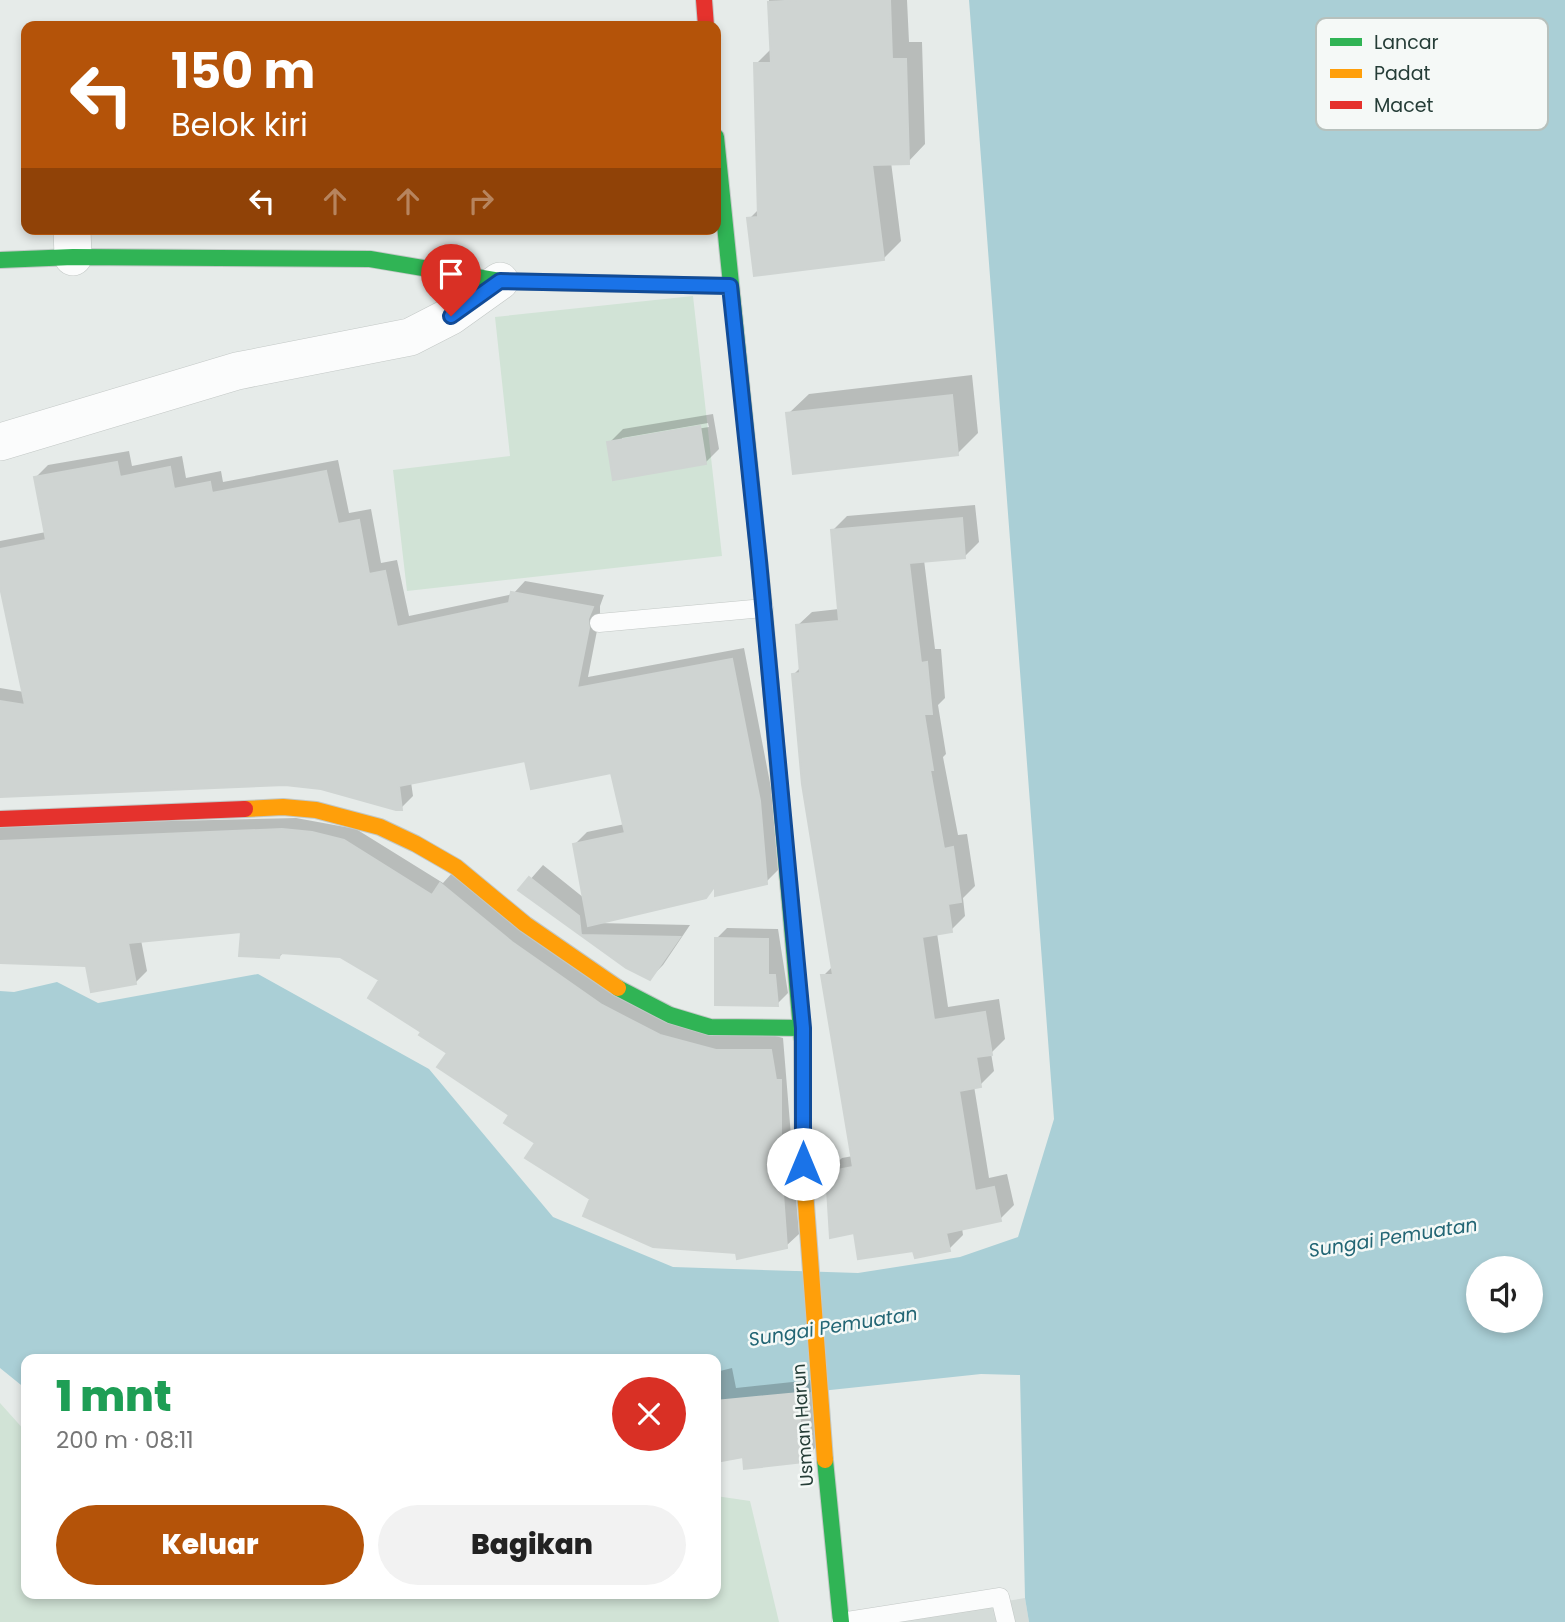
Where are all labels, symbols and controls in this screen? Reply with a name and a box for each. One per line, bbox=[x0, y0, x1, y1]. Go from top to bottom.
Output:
legend bbox=[1316, 18, 1548, 130]
text: Lancar bbox=[1374, 29, 1439, 56]
text: 150 m bbox=[171, 37, 316, 105]
icon: left bbox=[56, 49, 147, 140]
text: Padat bbox=[1374, 60, 1431, 87]
text: Macet bbox=[1374, 92, 1434, 119]
text: Belok kiri bbox=[171, 102, 308, 147]
icon: left bbox=[243, 182, 281, 220]
icon: ahead bbox=[316, 182, 354, 220]
icon: ahead bbox=[389, 182, 427, 220]
icon: right bbox=[462, 182, 500, 220]
pin bbox=[421, 244, 481, 316]
icon: arrive bbox=[432, 255, 470, 293]
position arrow bbox=[766, 1127, 840, 1201]
water label: Sungai Pemuatan bbox=[1307, 1211, 1479, 1264]
map controls bbox=[1466, 1256, 1543, 1333]
button: sound bbox=[1466, 1256, 1543, 1333]
water label: Sungai Pemuatan bbox=[747, 1300, 919, 1353]
street label: Usman Harun bbox=[786, 1363, 819, 1487]
text: 1 mnt bbox=[56, 1367, 172, 1426]
button: close bbox=[612, 1377, 686, 1451]
text: 200 m · 08:11 bbox=[56, 1424, 194, 1456]
button: Keluar bbox=[56, 1505, 364, 1585]
button: Bagikan bbox=[378, 1505, 686, 1585]

